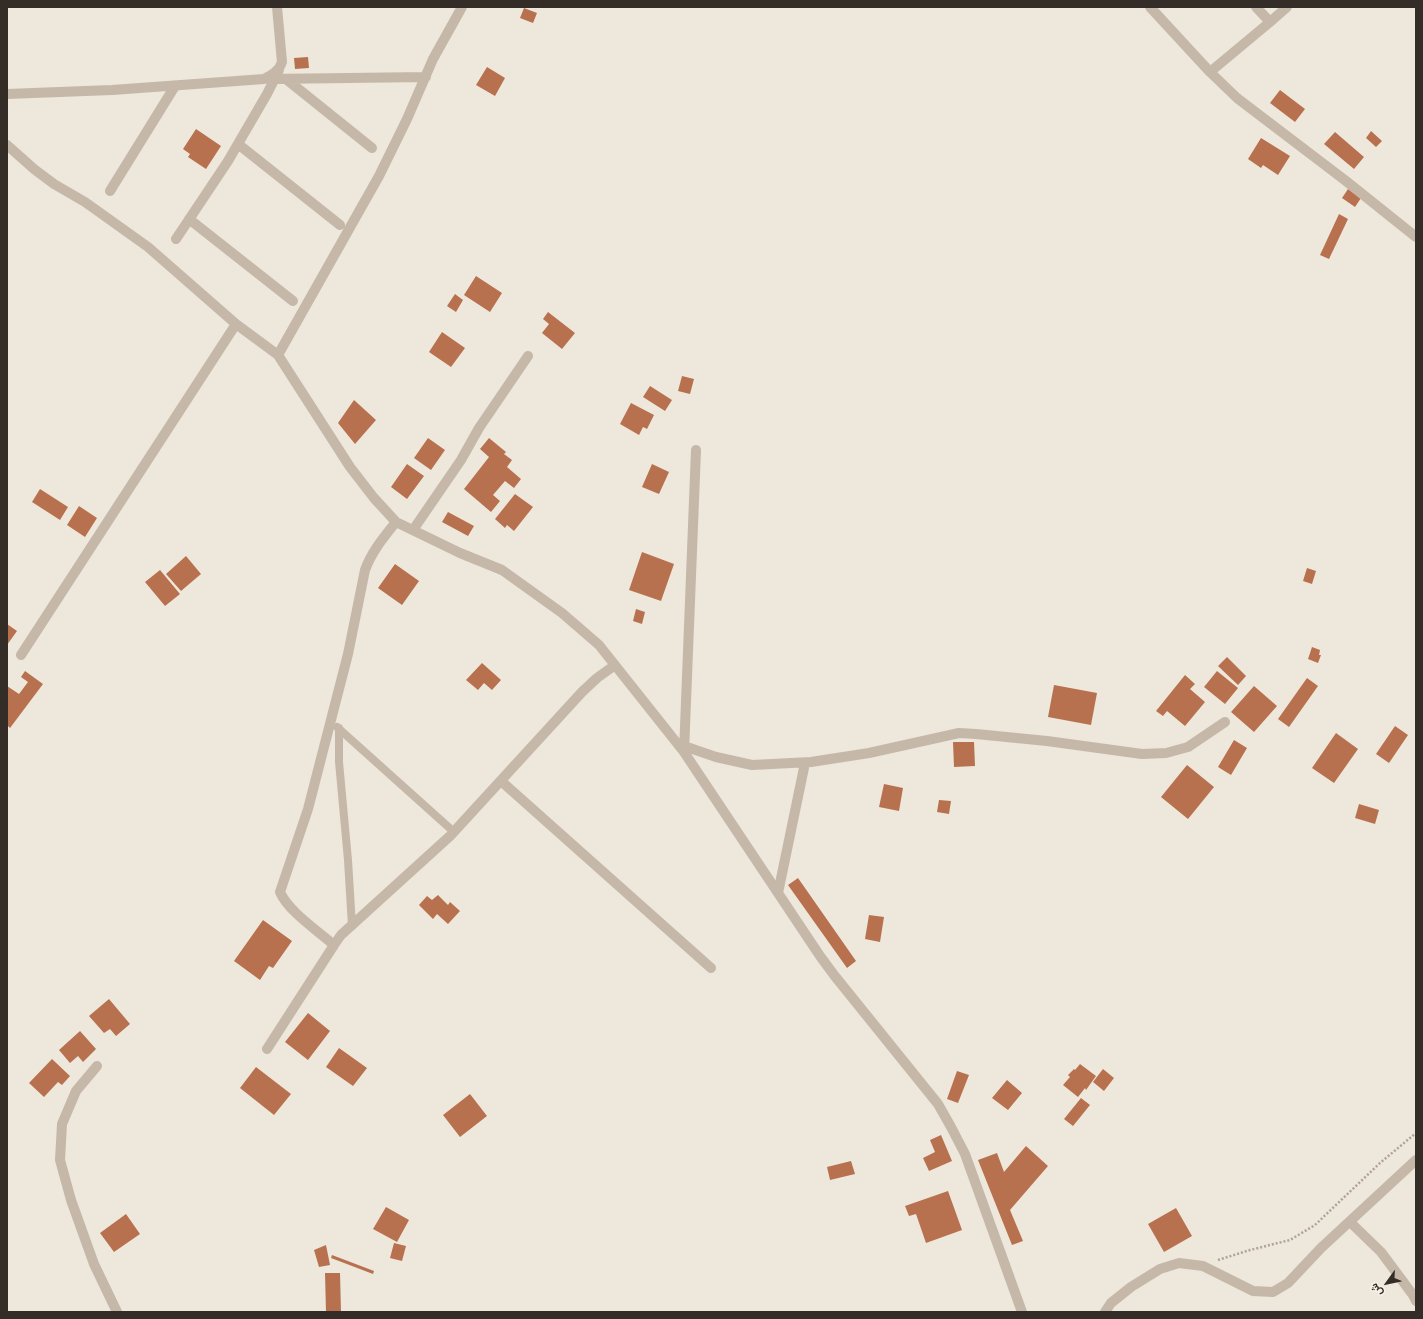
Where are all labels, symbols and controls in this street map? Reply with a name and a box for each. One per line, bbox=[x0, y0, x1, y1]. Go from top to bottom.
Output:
north arrow bbox=[1367, 1263, 1407, 1303]
text: ش bbox=[1367, 1281, 1386, 1299]

